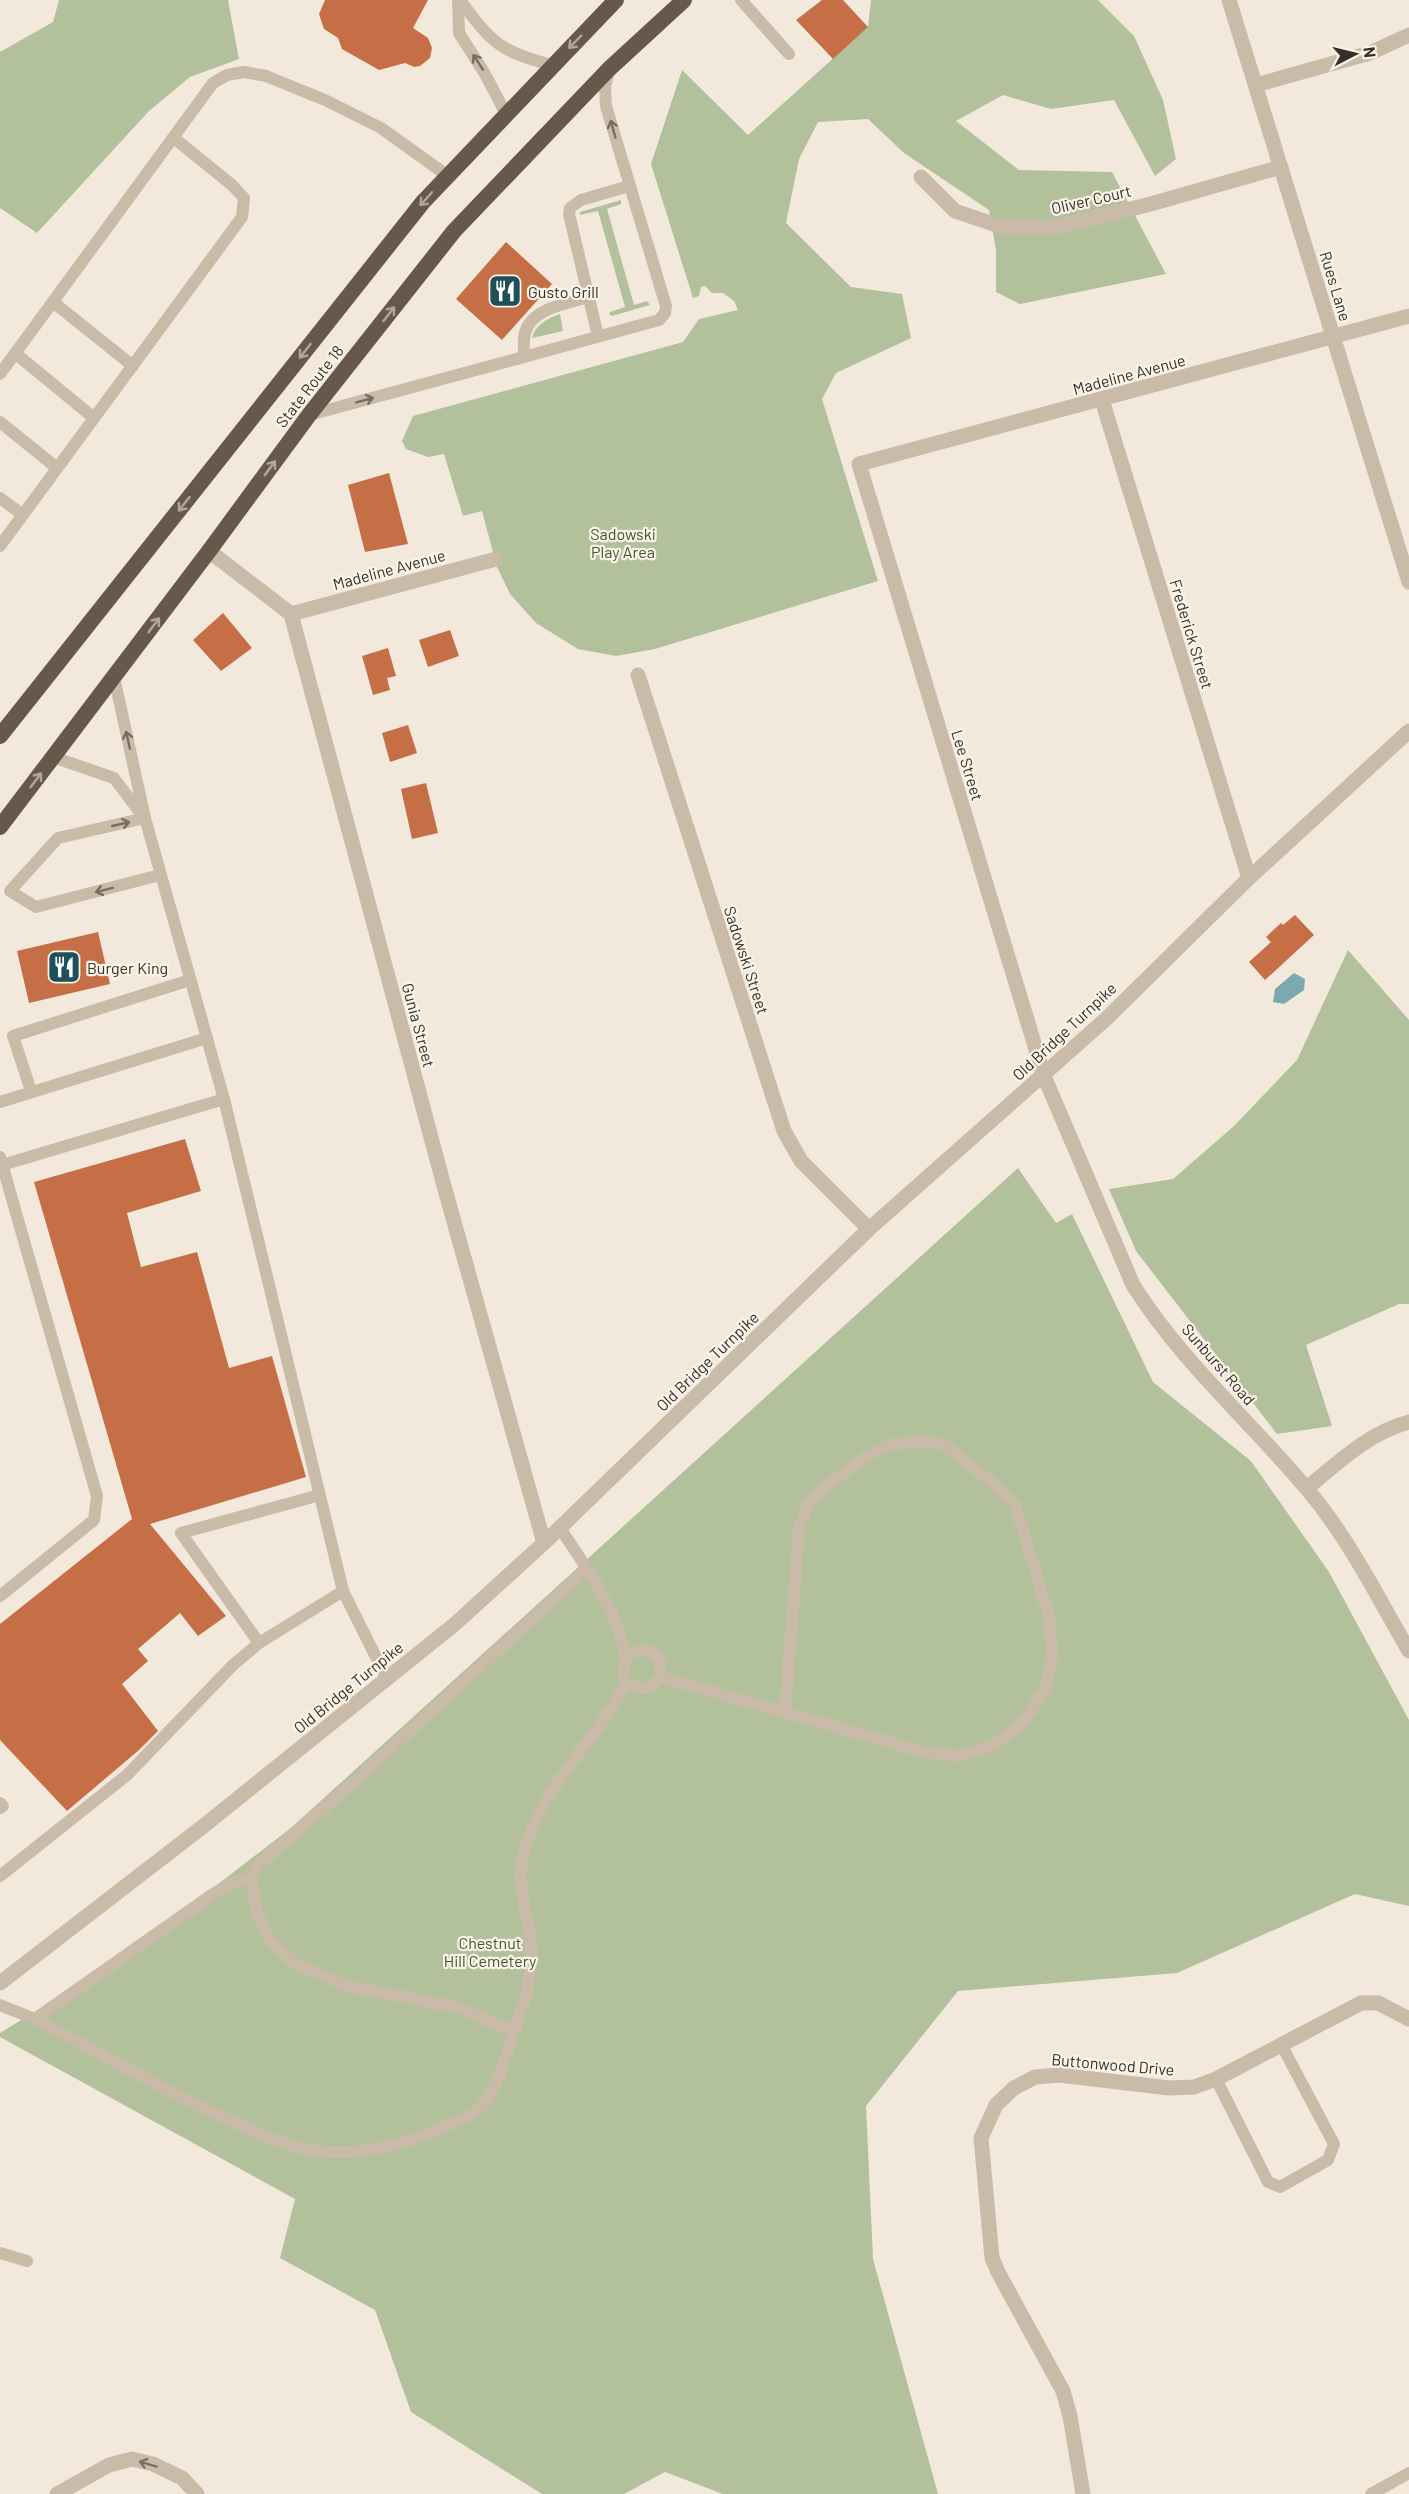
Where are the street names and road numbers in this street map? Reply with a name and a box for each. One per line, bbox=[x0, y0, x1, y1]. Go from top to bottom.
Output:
street label: Oliver Court bbox=[1049, 181, 1133, 217]
street label: Rues Lane bbox=[1316, 249, 1356, 323]
street label: State Route 18 bbox=[271, 341, 347, 431]
street label: Madeline Avenue bbox=[1071, 350, 1187, 398]
street label: Madeline Avenue bbox=[331, 545, 447, 593]
street label: Frederick Street bbox=[1166, 577, 1218, 691]
street label: Lee Street bbox=[948, 727, 988, 803]
street label: Sadowski Street bbox=[721, 904, 773, 1016]
street label: Old Bridge Turnpike bbox=[1008, 978, 1120, 1084]
street label: Gunia Street bbox=[399, 981, 439, 1069]
street label: Old Bridge Turnpike bbox=[652, 1307, 762, 1415]
street label: Sunburst Road bbox=[1178, 1319, 1260, 1409]
street label: Old Bridge Turnpike bbox=[290, 1637, 406, 1737]
street label: Buttonwood Drive bbox=[1051, 2049, 1175, 2079]

